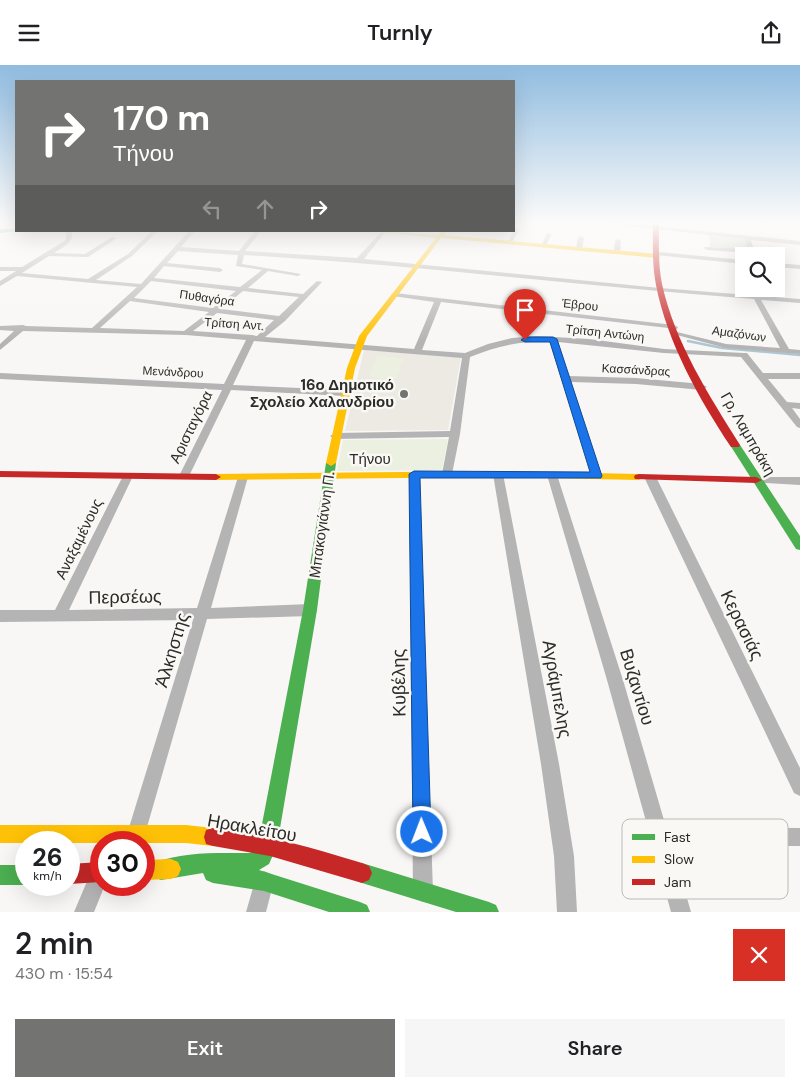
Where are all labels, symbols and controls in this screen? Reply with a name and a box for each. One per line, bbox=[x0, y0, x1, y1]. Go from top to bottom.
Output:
text: Turnly bbox=[367, 18, 433, 47]
icon: menu bbox=[15, 19, 43, 47]
icon: share bbox=[757, 19, 785, 47]
text: 170 m bbox=[113, 95, 210, 141]
icon: right bbox=[30, 100, 95, 165]
text: Τήνου bbox=[113, 139, 174, 168]
icon: left bbox=[198, 195, 226, 223]
icon: ahead bbox=[251, 195, 279, 223]
icon: right bbox=[304, 195, 332, 223]
map controls bbox=[735, 247, 785, 297]
button: search bbox=[735, 247, 785, 297]
street label: Πυθαγόρα bbox=[179, 286, 236, 310]
pin bbox=[504, 289, 546, 340]
street label: Έβρου bbox=[560, 295, 599, 315]
icon: arrive bbox=[511, 296, 539, 324]
street label: Τρίτση Αντ. bbox=[204, 314, 264, 334]
street label: Τρίτση Αντώνη bbox=[565, 321, 645, 345]
street label: Αμαζόνων bbox=[711, 322, 767, 346]
street label: Κασσάνδρας bbox=[601, 360, 671, 380]
street label: Μενάνδρου bbox=[142, 362, 204, 382]
place label: 16ο Δημοτικό Σχολείο Χαλανδρίου bbox=[250, 375, 394, 412]
street label: Αρισταγόρα bbox=[165, 387, 217, 467]
marker: 16ο Δημοτικό Σχολείο Χαλανδρίου bbox=[398, 388, 410, 400]
street label: Γρ, Λαμπράκη bbox=[716, 388, 780, 480]
street label: Τήνου bbox=[349, 449, 391, 469]
street label: Μπακογιάννη Π. bbox=[305, 471, 339, 579]
street label: Αναξαμένους bbox=[51, 495, 107, 583]
street label: Περσέως bbox=[88, 584, 162, 610]
street label: Κερασιάς bbox=[715, 586, 769, 664]
street label: Άλκηστης bbox=[149, 609, 195, 690]
street label: Αγράμπελης bbox=[537, 638, 577, 740]
street label: Βυζαντίου bbox=[614, 646, 660, 728]
street label: Κυβέλης bbox=[386, 649, 412, 717]
position arrow bbox=[395, 805, 447, 857]
street label: Ηρακλείτου bbox=[205, 808, 299, 848]
legend bbox=[622, 819, 788, 899]
text: Fast bbox=[664, 828, 691, 846]
speed limit sign: 30 bbox=[90, 831, 155, 896]
text: 26 bbox=[32, 841, 63, 874]
text: Slow bbox=[664, 850, 694, 868]
text: km/h bbox=[33, 868, 62, 884]
text: Jam bbox=[664, 873, 691, 891]
text: 2 min bbox=[15, 924, 93, 963]
button: close bbox=[733, 929, 785, 981]
text: 430 m · 15:54 bbox=[15, 963, 113, 984]
button: Exit bbox=[15, 1019, 395, 1077]
button: Share bbox=[405, 1019, 785, 1077]

